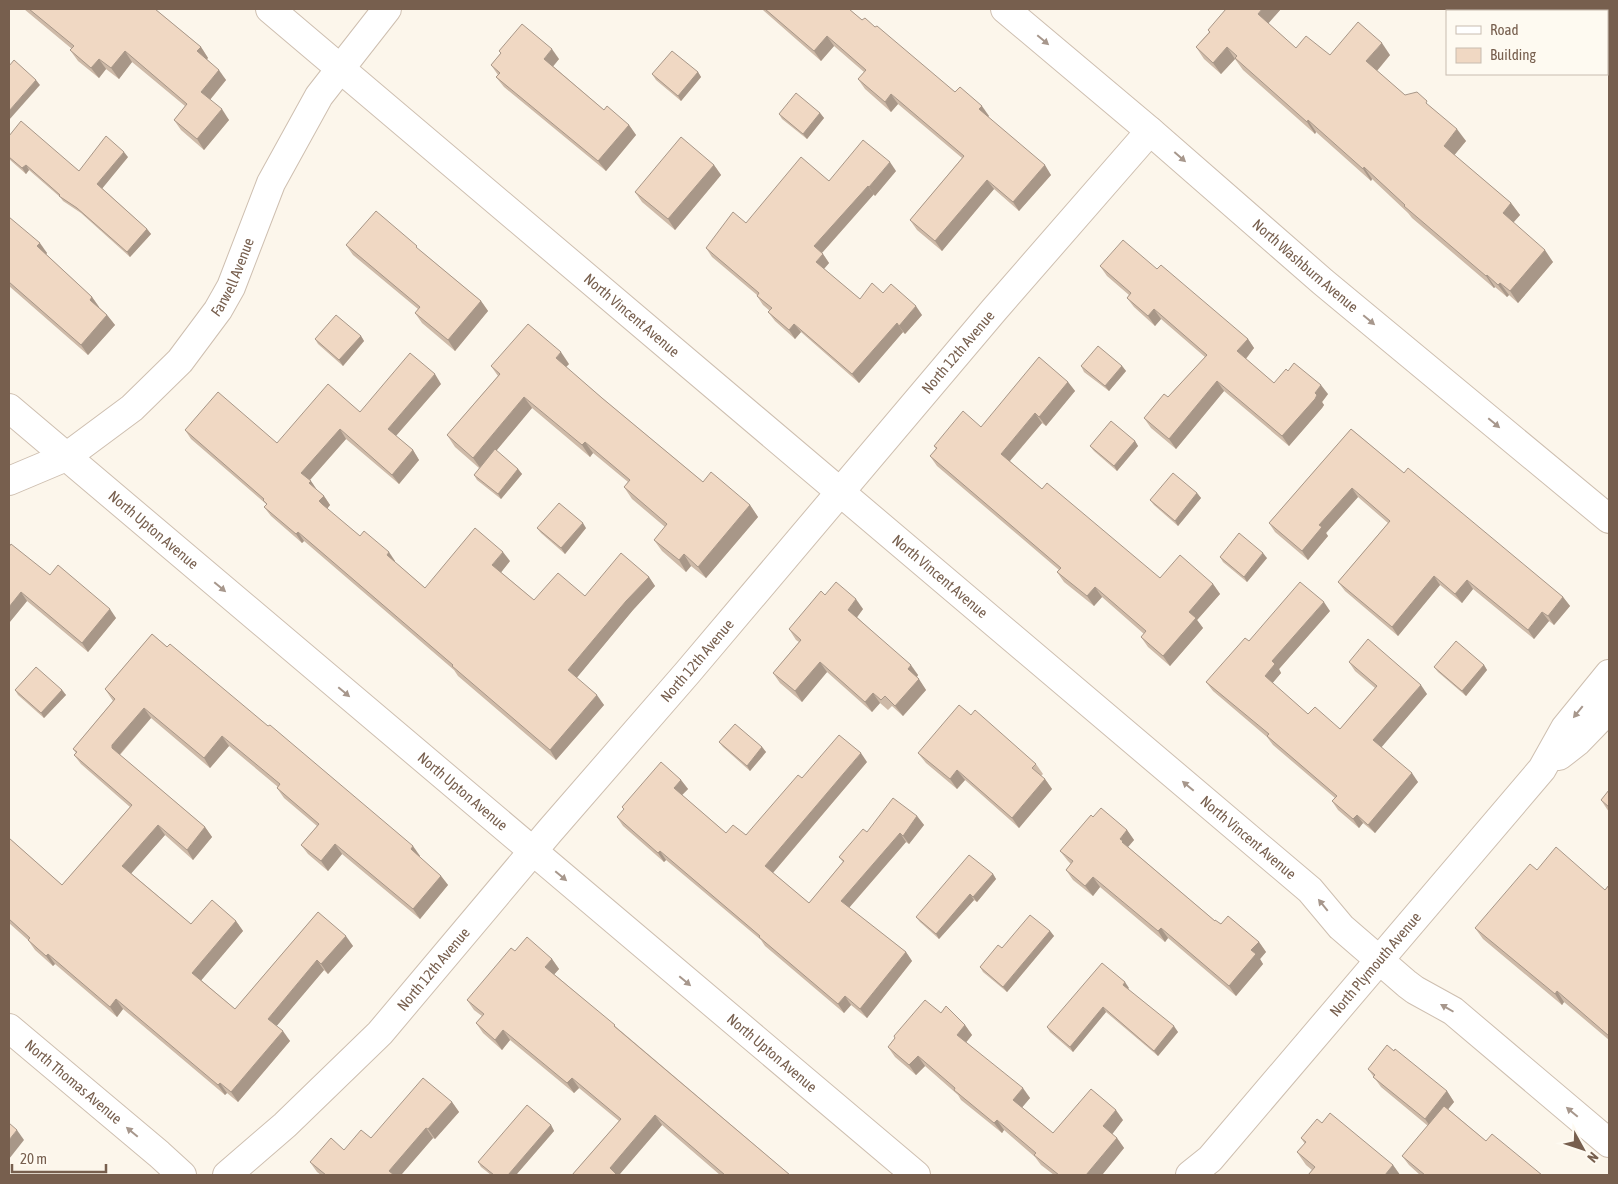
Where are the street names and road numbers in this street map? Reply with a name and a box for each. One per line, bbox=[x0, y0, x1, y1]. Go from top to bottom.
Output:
street label: North Washburn Avenue bbox=[1249, 215, 1362, 316]
street label: Farwell Avenue bbox=[207, 235, 257, 320]
street label: North Vincent Avenue bbox=[581, 270, 683, 360]
street label: North 12th Avenue bbox=[918, 307, 998, 397]
street label: North Upton Avenue bbox=[105, 487, 202, 572]
street label: North Vincent Avenue bbox=[889, 531, 992, 621]
street label: North 12th Avenue bbox=[657, 615, 737, 705]
street label: North Upton Avenue bbox=[415, 749, 511, 834]
street label: North Vincent Avenue bbox=[1197, 792, 1300, 883]
street label: North Plymouth Avenue bbox=[1326, 908, 1424, 1020]
street label: North 12th Avenue bbox=[393, 924, 473, 1014]
street label: North Upton Avenue bbox=[724, 1010, 821, 1095]
street label: North Thomas Avenue bbox=[22, 1036, 126, 1127]

